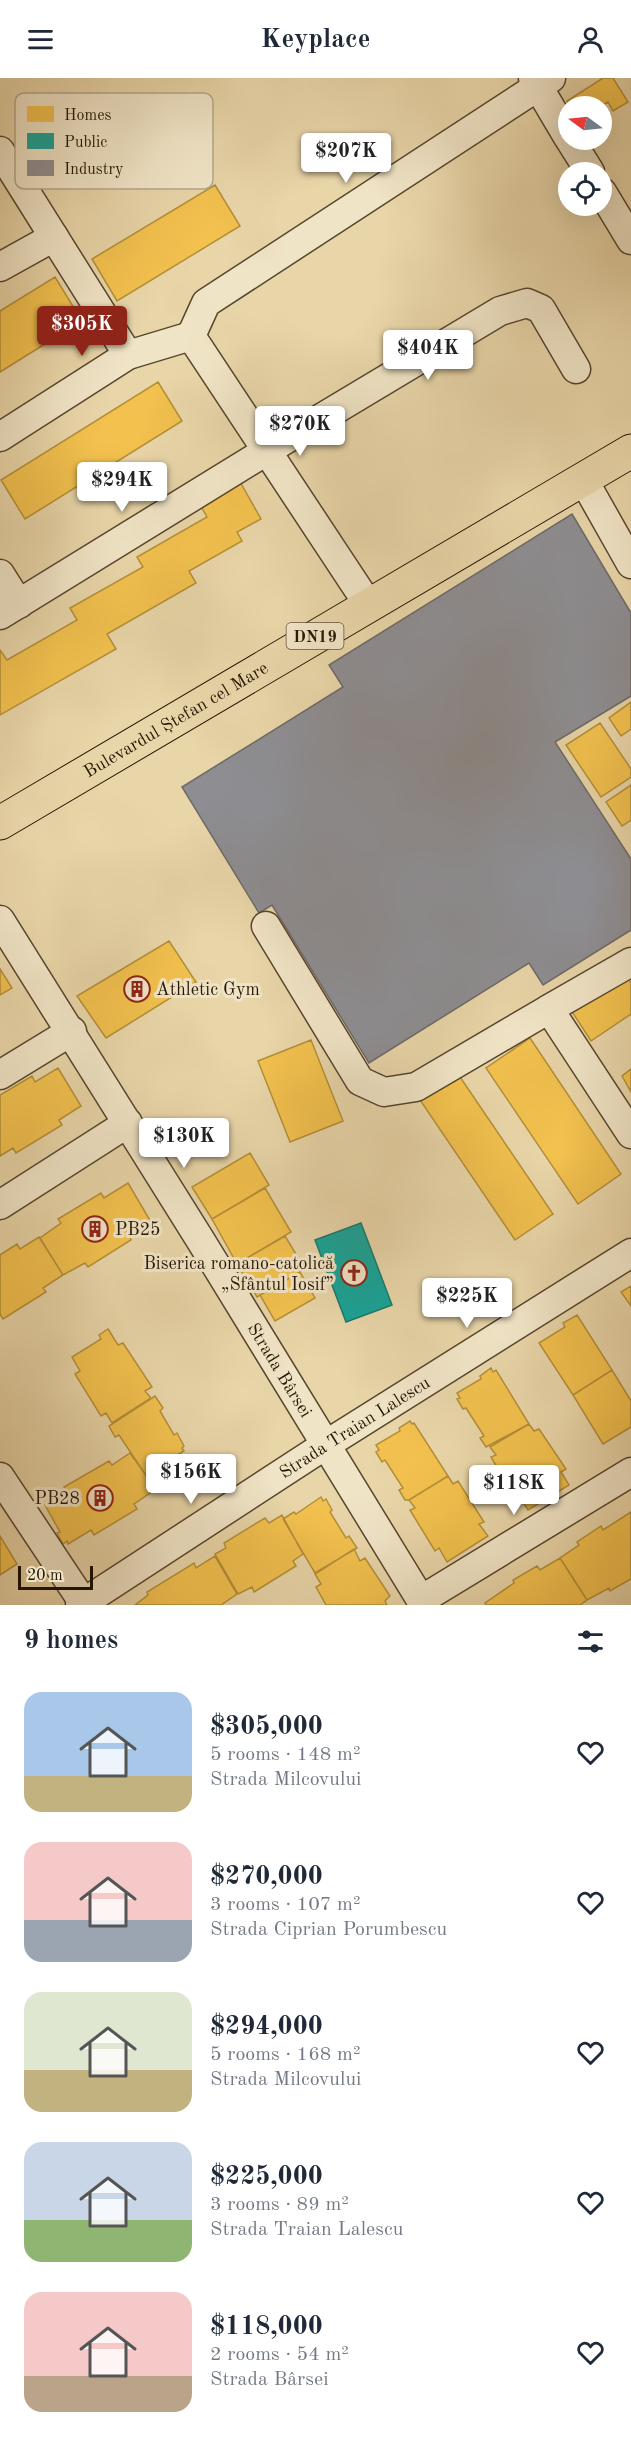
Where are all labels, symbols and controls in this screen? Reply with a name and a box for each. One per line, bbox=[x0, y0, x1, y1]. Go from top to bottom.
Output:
icon: menu bbox=[24, 23, 57, 56]
icon: person bbox=[574, 23, 607, 56]
text: Keyplace bbox=[261, 26, 370, 53]
legend bbox=[15, 93, 213, 189]
north arrow bbox=[558, 96, 612, 150]
map controls bbox=[558, 96, 612, 216]
text: Homes bbox=[64, 108, 112, 124]
pin: $207K bbox=[304, 133, 388, 184]
text: Public bbox=[64, 135, 107, 151]
text: $207K bbox=[315, 142, 377, 162]
text: Industry bbox=[64, 162, 124, 178]
button: locate bbox=[558, 162, 612, 216]
pin: $305K bbox=[40, 306, 124, 357]
text: $305K bbox=[51, 315, 113, 335]
pin: $404K bbox=[386, 330, 470, 381]
text: $404K bbox=[397, 339, 459, 359]
pin: $270K bbox=[258, 406, 342, 457]
text: $270K bbox=[269, 415, 331, 435]
pin: $294K bbox=[80, 462, 164, 513]
text: $294K bbox=[91, 471, 153, 491]
road number: DN19 bbox=[286, 623, 344, 649]
street label: Bulevardul Ștefan cel Mare bbox=[81, 659, 272, 781]
building icon: Athletic Gym bbox=[122, 974, 152, 1004]
place label: Athletic Gym bbox=[156, 981, 260, 999]
pin: $130K bbox=[142, 1118, 226, 1169]
text: $130K bbox=[153, 1127, 215, 1147]
building icon: PB25 bbox=[80, 1214, 110, 1244]
place label: PB25 bbox=[115, 1221, 161, 1239]
place label: Biserica romano-catolică „Sfântul Iosif” bbox=[143, 1255, 334, 1294]
church icon: Biserica romano-catolică „Sfântul Iosif” bbox=[339, 1258, 369, 1288]
pin: $225K bbox=[425, 1278, 509, 1329]
text: $225K bbox=[436, 1287, 498, 1307]
street label: Strada Bârsei bbox=[244, 1320, 315, 1421]
street label: Strada Traian Lalescu bbox=[277, 1374, 434, 1482]
pin: $156K bbox=[149, 1454, 233, 1505]
text: $156K bbox=[160, 1463, 222, 1483]
pin: $118K bbox=[472, 1465, 556, 1516]
text: $118K bbox=[483, 1474, 545, 1494]
building icon: PB28 bbox=[85, 1483, 115, 1513]
place label: PB28 bbox=[34, 1490, 80, 1508]
scale bar bbox=[18, 1563, 93, 1590]
text: 20 m bbox=[27, 1568, 63, 1584]
icon: filters bbox=[574, 1625, 607, 1658]
text: 9 homes bbox=[24, 1628, 118, 1654]
text: $305,000 bbox=[210, 1714, 323, 1740]
icon: home bbox=[72, 1716, 144, 1788]
icon: heart bbox=[574, 1736, 607, 1769]
text: 5 rooms · 148 m² bbox=[210, 1745, 360, 1765]
text: Strada Milcovului bbox=[210, 1770, 362, 1790]
text: $270,000 bbox=[210, 1864, 323, 1890]
icon: home bbox=[72, 1866, 144, 1938]
icon: heart bbox=[574, 1886, 607, 1919]
text: 3 rooms · 107 m² bbox=[210, 1895, 360, 1915]
text: Strada Ciprian Porumbescu bbox=[210, 1920, 447, 1940]
text: $294,000 bbox=[210, 2014, 323, 2040]
icon: home bbox=[72, 2016, 144, 2088]
icon: heart bbox=[574, 2036, 607, 2069]
text: 5 rooms · 168 m² bbox=[210, 2045, 360, 2065]
text: Strada Milcovului bbox=[210, 2070, 362, 2090]
text: $225,000 bbox=[210, 2164, 323, 2190]
icon: home bbox=[72, 2166, 144, 2238]
icon: heart bbox=[574, 2186, 607, 2219]
text: 3 rooms · 89 m² bbox=[210, 2195, 349, 2215]
text: Strada Traian Lalescu bbox=[210, 2220, 403, 2240]
text: $118,000 bbox=[210, 2314, 323, 2340]
icon: home bbox=[72, 2316, 144, 2388]
icon: heart bbox=[574, 2336, 607, 2369]
text: 2 rooms · 54 m² bbox=[210, 2345, 349, 2365]
text: Strada Bârsei bbox=[210, 2370, 329, 2390]

